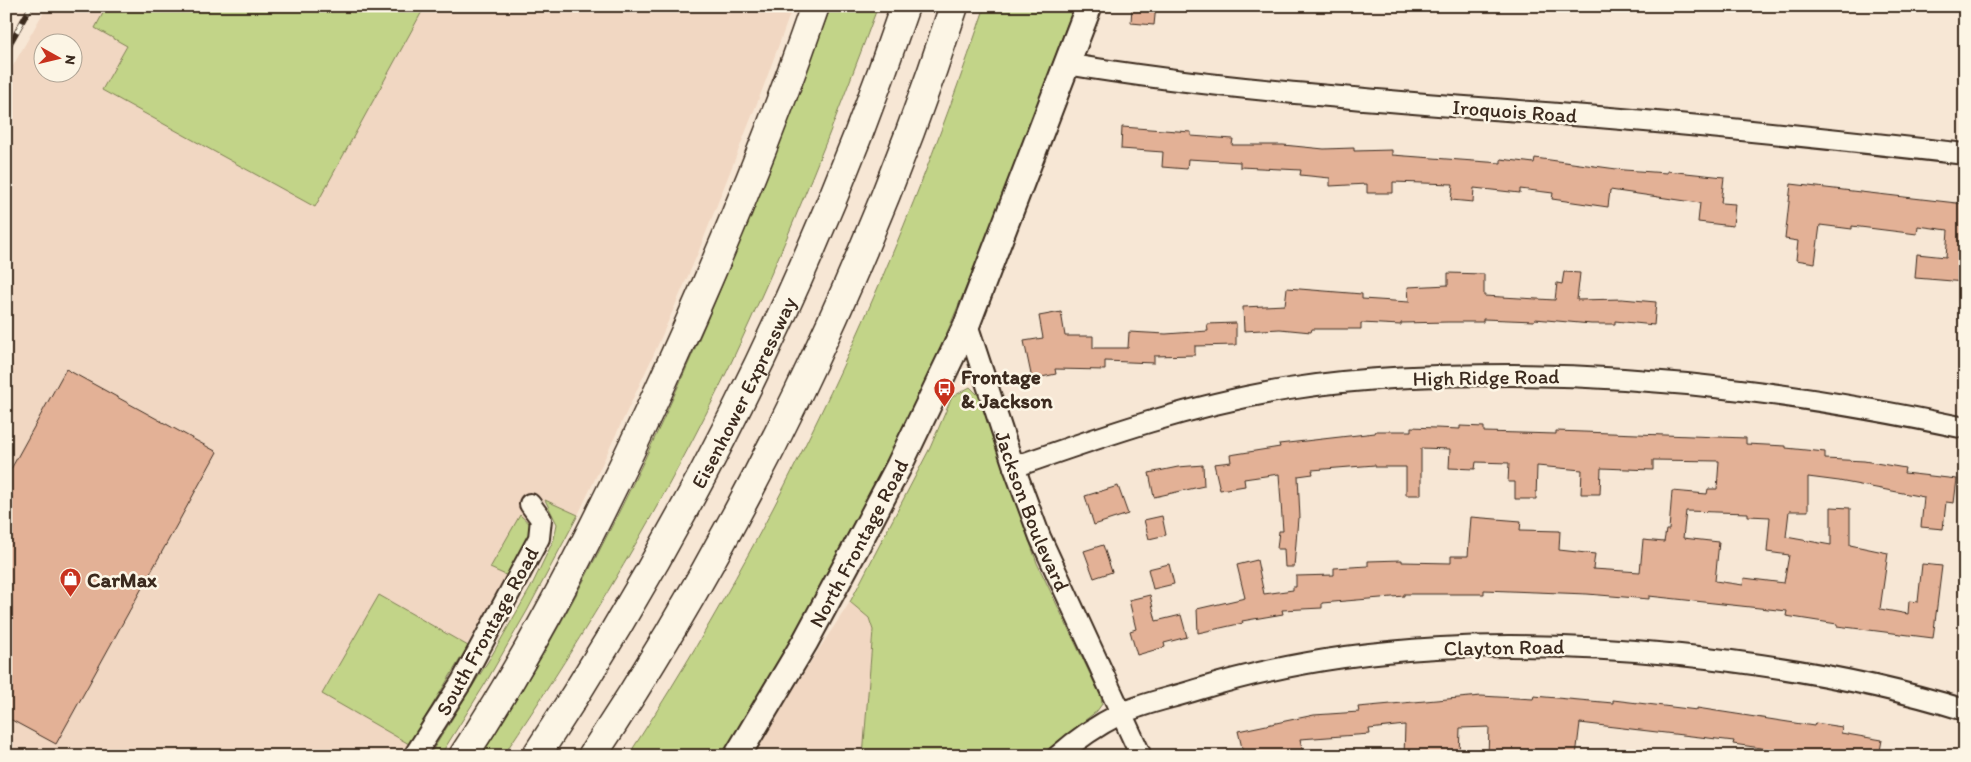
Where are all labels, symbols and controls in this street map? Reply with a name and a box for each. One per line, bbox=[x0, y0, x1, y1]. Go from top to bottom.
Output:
north arrow bbox=[32, 32, 82, 82]
text: N bbox=[61, 54, 79, 66]
street label: Iroquois Road bbox=[1452, 94, 1579, 128]
street label: Eisenhower Expressway bbox=[685, 292, 801, 492]
street label: High Ridge Road bbox=[1412, 363, 1560, 391]
place label: Frontage & Jackson bbox=[961, 364, 1053, 413]
bus stop icon: Frontage & Jackson bbox=[933, 376, 957, 407]
street label: Jackson Boulevard bbox=[990, 427, 1076, 595]
street label: North Frontage Road bbox=[803, 455, 913, 631]
street label: South Frontage Road bbox=[430, 542, 544, 720]
shop icon: CarMax bbox=[59, 567, 83, 598]
place label: CarMax bbox=[87, 567, 157, 592]
street label: Clayton Road bbox=[1443, 633, 1565, 661]

